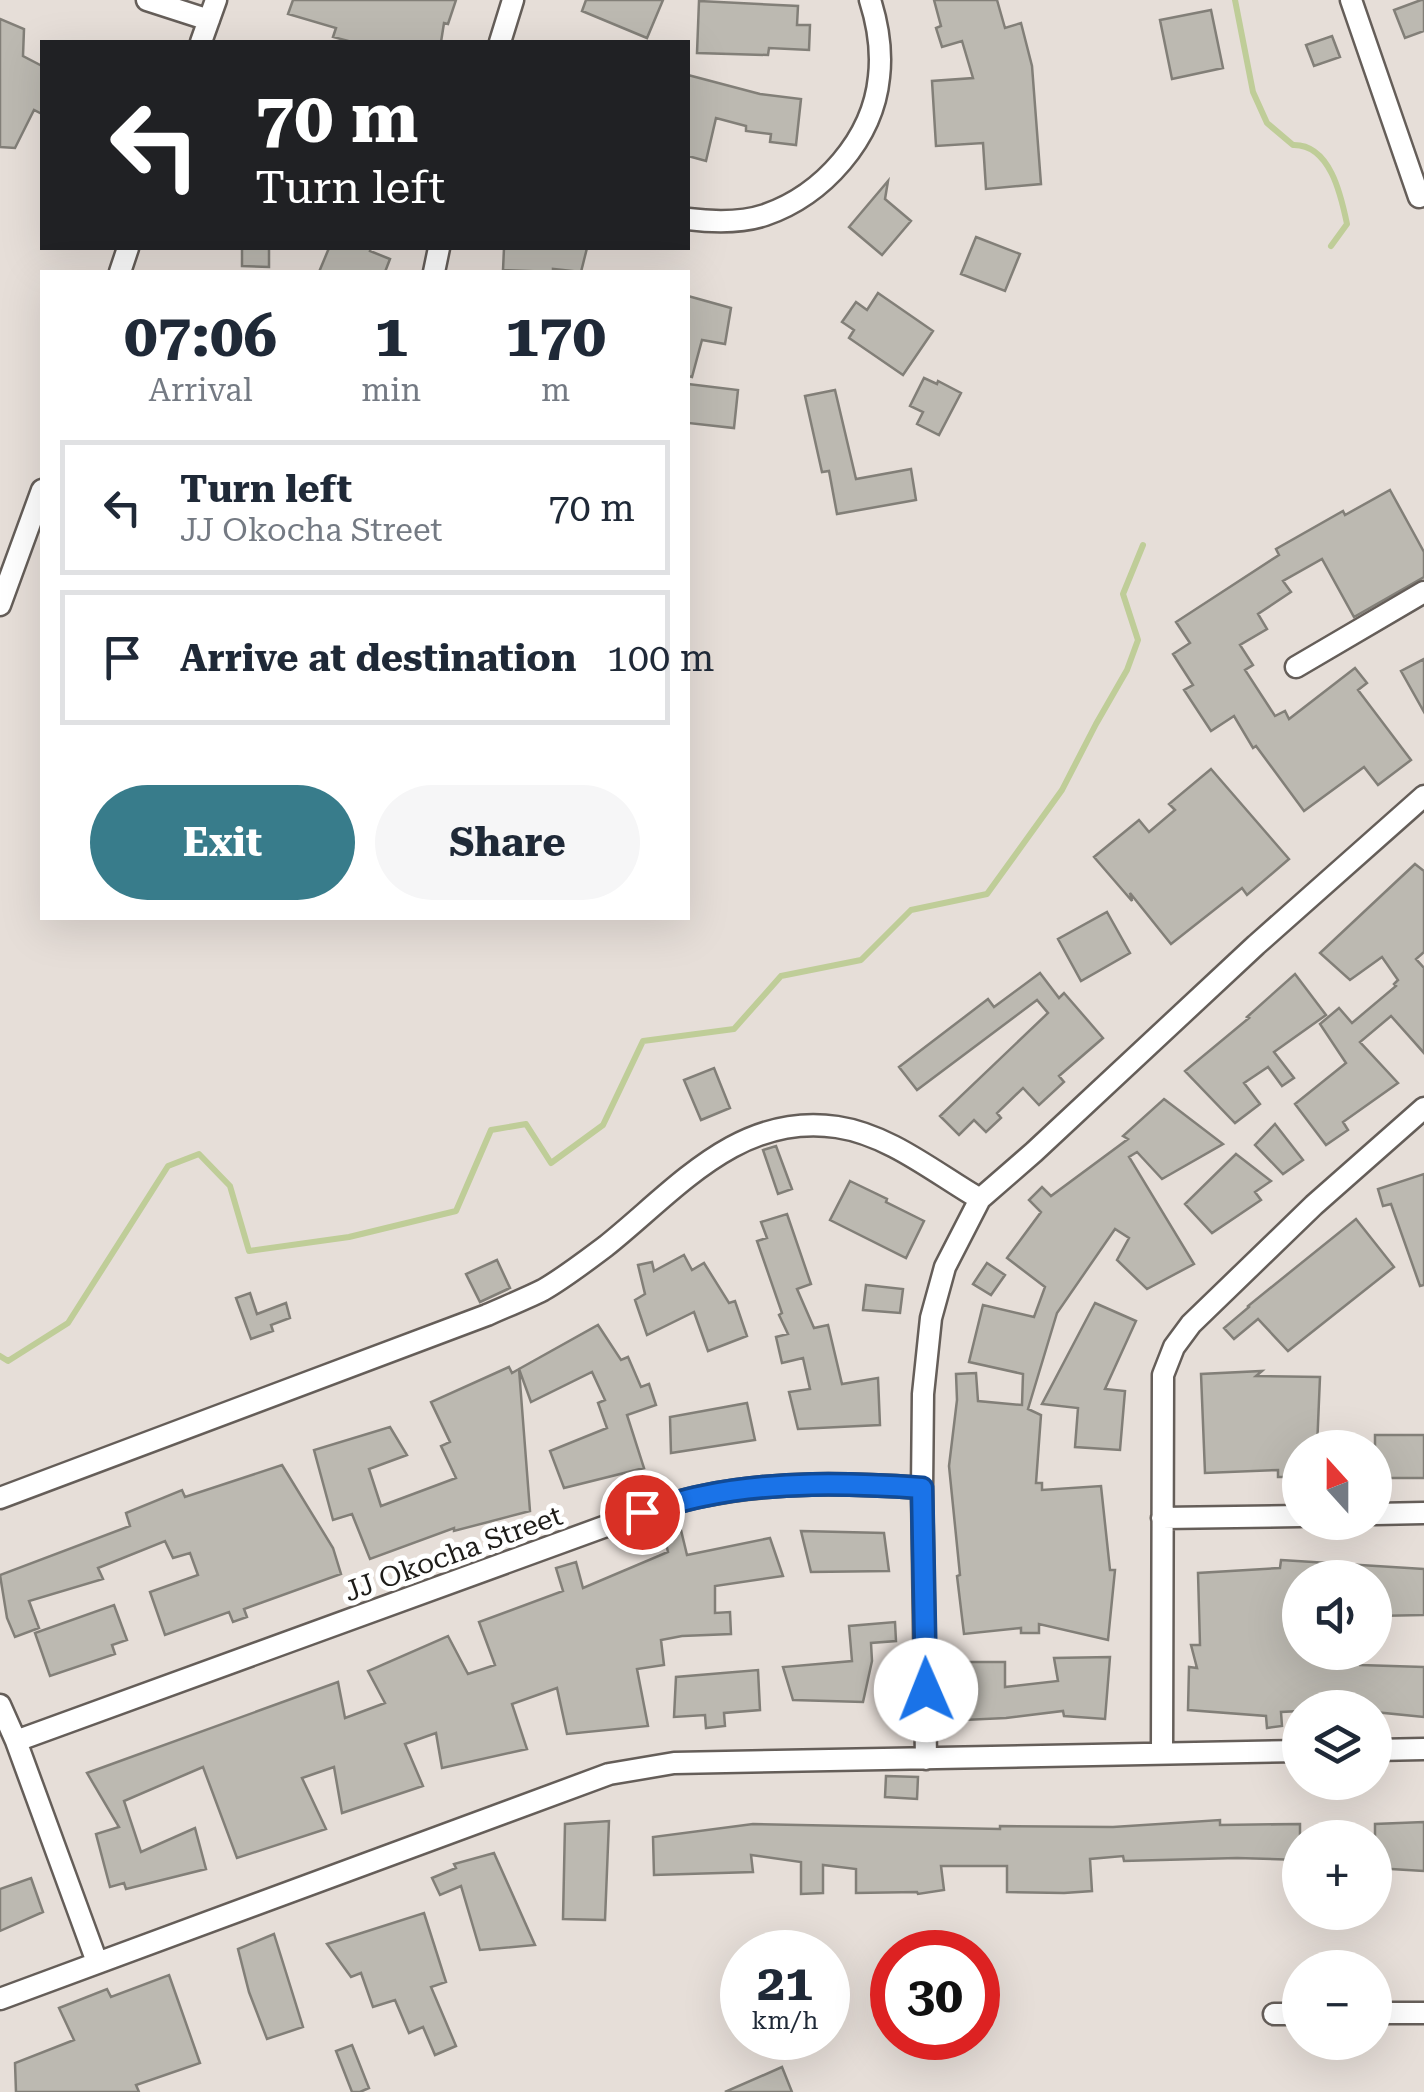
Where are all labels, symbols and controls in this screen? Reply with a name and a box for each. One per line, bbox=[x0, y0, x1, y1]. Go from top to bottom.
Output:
text: 70 m bbox=[255, 77, 419, 159]
icon: left bbox=[90, 80, 220, 210]
text: Turn left bbox=[255, 161, 445, 214]
text: 07:06 bbox=[124, 300, 277, 371]
text: 1 bbox=[374, 300, 408, 371]
text: 170 bbox=[505, 300, 606, 371]
text: Arrival bbox=[149, 371, 253, 409]
text: min bbox=[361, 371, 421, 409]
text: m bbox=[541, 371, 570, 409]
text: Turn left bbox=[180, 467, 352, 511]
icon: left bbox=[95, 480, 150, 535]
text: 70 m bbox=[548, 486, 635, 530]
text: JJ Okocha Street bbox=[180, 511, 443, 549]
icon: arrive bbox=[95, 630, 150, 685]
text: Arrive at destination bbox=[180, 636, 576, 680]
text: 100 m bbox=[606, 636, 715, 680]
button: Exit bbox=[90, 785, 355, 900]
button: Share bbox=[375, 785, 640, 900]
north arrow bbox=[1282, 1430, 1392, 1540]
map controls bbox=[1282, 1430, 1392, 2060]
pin bbox=[600, 1470, 685, 1555]
icon: arrive bbox=[615, 1485, 670, 1540]
street label: JJ Okocha Street bbox=[340, 1499, 567, 1608]
button: sound bbox=[1282, 1560, 1392, 1670]
position arrow bbox=[874, 1638, 978, 1742]
button: layers bbox=[1282, 1690, 1392, 1800]
button: + bbox=[1282, 1820, 1392, 1930]
speed limit sign: 30 bbox=[870, 1930, 1000, 2060]
button: − bbox=[1282, 1950, 1392, 2060]
text: 21 bbox=[757, 1954, 813, 2012]
text: km/h bbox=[752, 2006, 818, 2035]

